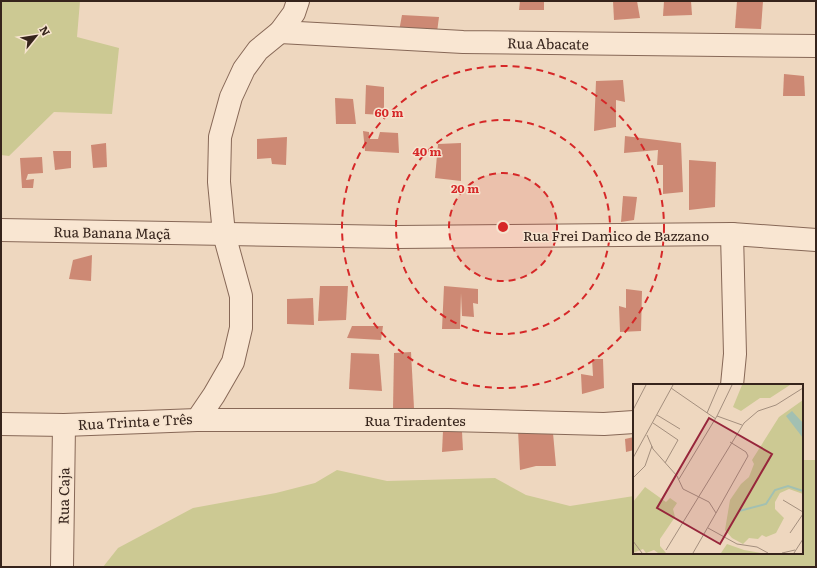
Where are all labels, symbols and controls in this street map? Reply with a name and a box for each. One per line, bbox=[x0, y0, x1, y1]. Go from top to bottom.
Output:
north arrow bbox=[16, 16, 56, 56]
text: N bbox=[36, 23, 55, 38]
street label: Rua Abacate bbox=[507, 32, 589, 54]
text: 60 m bbox=[375, 103, 403, 121]
text: 40 m bbox=[413, 142, 442, 160]
text: 20 m bbox=[451, 179, 479, 197]
centre of rings bbox=[496, 220, 510, 234]
street label: Rua Banana Maçã bbox=[53, 221, 171, 243]
street label: Rua Frei Damico de Bazzano bbox=[523, 225, 709, 245]
inset map bbox=[633, 384, 803, 554]
street label: Rua Trinta e Três bbox=[77, 408, 193, 434]
street label: Rua Tiradentes bbox=[364, 410, 466, 430]
street label: Rua Caja bbox=[53, 467, 74, 525]

